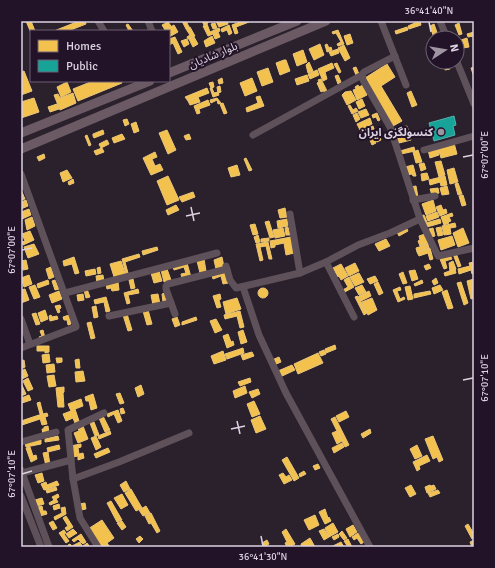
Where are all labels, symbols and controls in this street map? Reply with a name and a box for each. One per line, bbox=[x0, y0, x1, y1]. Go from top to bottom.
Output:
text: 36°41'40"N bbox=[405, 5, 453, 17]
legend bbox=[30, 30, 170, 82]
north arrow bbox=[425, 30, 465, 70]
text: Homes bbox=[66, 39, 101, 54]
street label: بلوار شادیان bbox=[187, 39, 240, 72]
text: N bbox=[447, 43, 461, 53]
text: Public bbox=[66, 59, 98, 74]
place label: کنسولگری ایران bbox=[359, 126, 434, 139]
marker: کنسولگری ایران bbox=[436, 127, 446, 137]
text: 67°07'00"E bbox=[479, 131, 491, 179]
text: 67°07'00"E bbox=[6, 226, 18, 274]
text: 67°07'10"E bbox=[479, 354, 491, 402]
text: 67°07'10"E bbox=[6, 450, 18, 498]
text: 36°41'30"N bbox=[239, 551, 287, 563]

